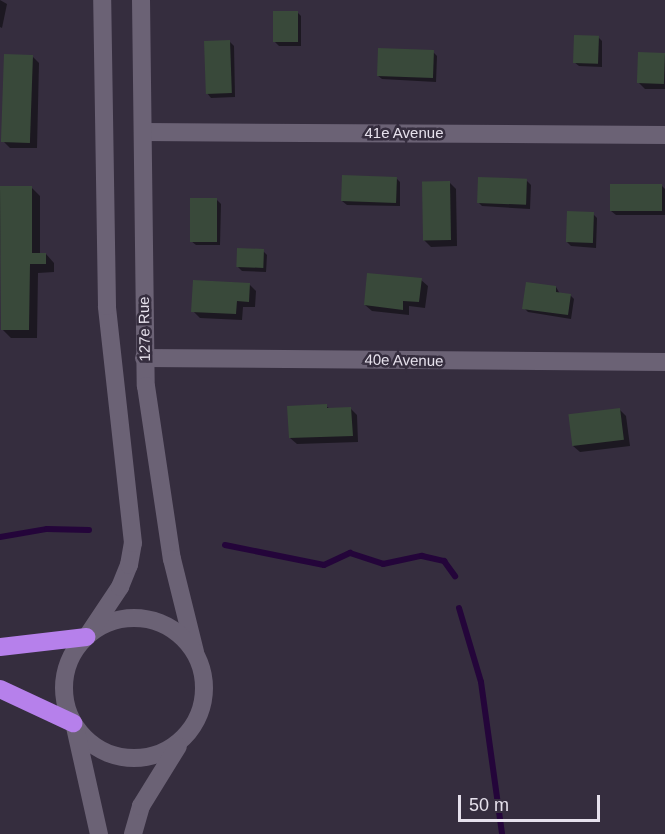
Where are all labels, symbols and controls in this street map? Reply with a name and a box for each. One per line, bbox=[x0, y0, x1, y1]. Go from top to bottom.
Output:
street label: 41e Avenue bbox=[364, 124, 444, 142]
street label: 127e Rue bbox=[134, 296, 154, 362]
street label: 40e Avenue bbox=[364, 350, 444, 370]
scale bar bbox=[461, 783, 604, 821]
text: 50 m bbox=[469, 795, 509, 815]

